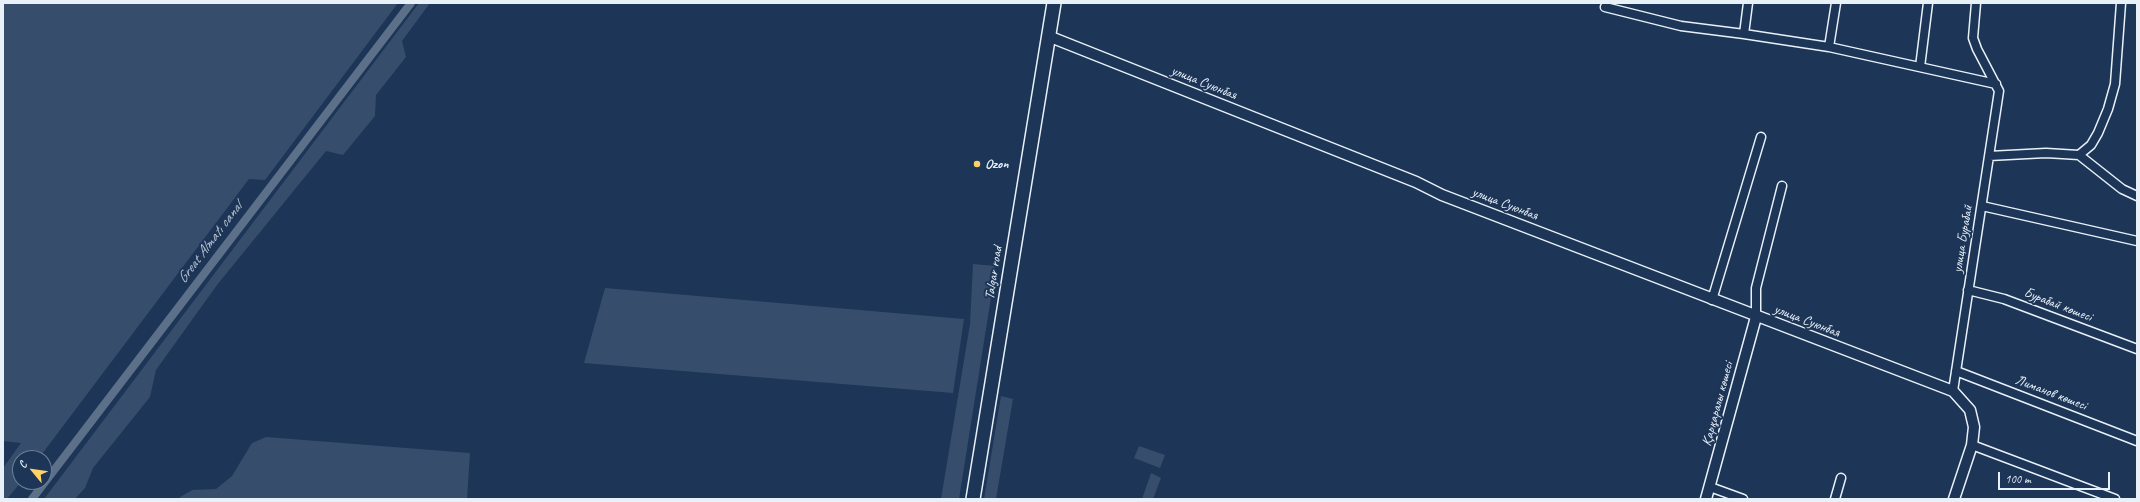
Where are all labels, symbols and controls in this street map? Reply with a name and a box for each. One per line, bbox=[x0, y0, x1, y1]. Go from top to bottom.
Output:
street label: улица Суюнбая bbox=[1169, 62, 1239, 104]
place label: Ozon bbox=[985, 156, 1008, 172]
marker: Ozon bbox=[972, 159, 982, 169]
street label: улица Суюнбая bbox=[1470, 184, 1540, 224]
water label: Great Almatı canal bbox=[174, 199, 246, 287]
street label: улица Бурабай bbox=[1949, 204, 1977, 274]
street label: Talgar road bbox=[981, 245, 1007, 301]
street label: Бурабай көшесі bbox=[2022, 284, 2094, 326]
street label: улица Суюнбая bbox=[1772, 301, 1842, 341]
street label: Қарқаралы көшесі bbox=[1699, 360, 1737, 448]
street label: Лиманов көшесі bbox=[2013, 372, 2089, 414]
north arrow bbox=[12, 450, 52, 490]
text: С bbox=[15, 459, 30, 470]
scale bar bbox=[2000, 464, 2112, 490]
text: 100 m bbox=[2005, 471, 2031, 487]

